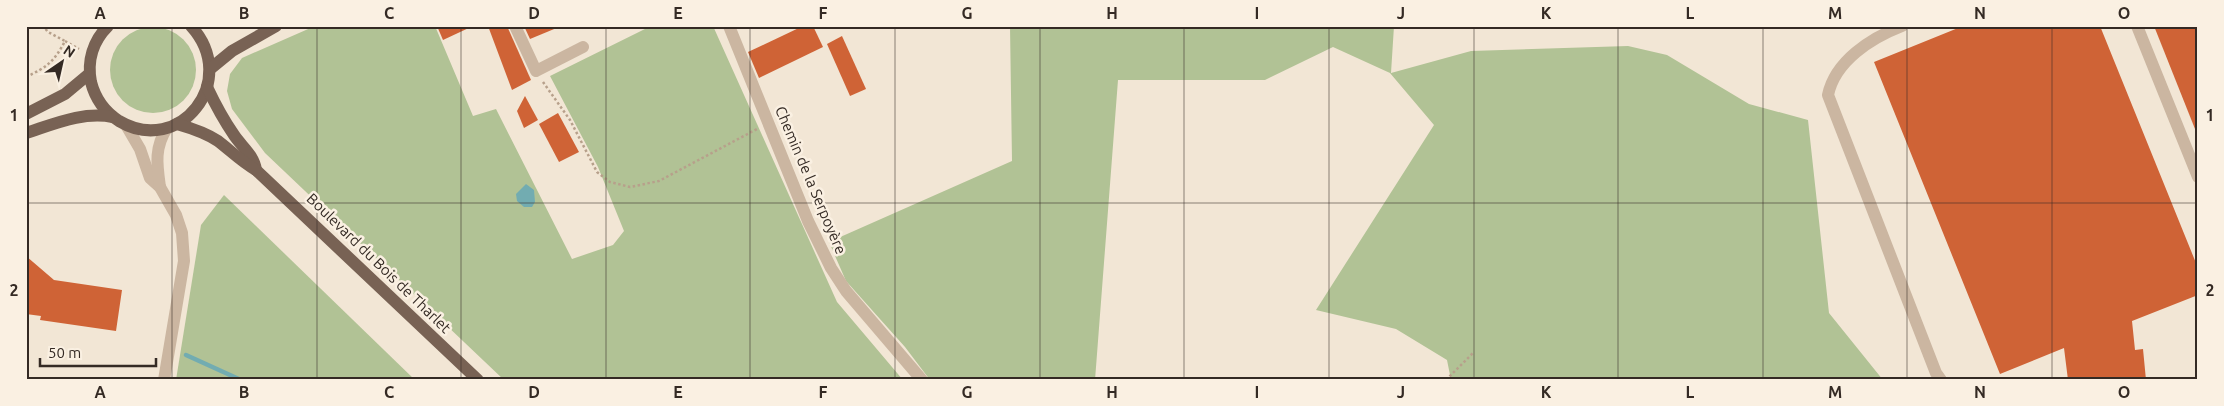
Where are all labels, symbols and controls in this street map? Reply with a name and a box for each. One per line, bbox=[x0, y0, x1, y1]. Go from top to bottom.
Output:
text: A bbox=[94, 4, 106, 22]
text: B bbox=[239, 4, 249, 22]
text: C bbox=[384, 4, 394, 22]
text: D bbox=[528, 4, 540, 22]
text: E bbox=[673, 4, 683, 22]
text: F bbox=[819, 4, 828, 22]
text: G bbox=[961, 4, 973, 22]
text: H bbox=[1106, 4, 1118, 22]
text: I bbox=[1255, 4, 1259, 22]
text: J bbox=[1397, 4, 1405, 22]
text: K bbox=[1541, 4, 1552, 22]
text: L bbox=[1686, 4, 1695, 22]
text: M bbox=[1828, 4, 1842, 22]
text: N bbox=[1974, 4, 1986, 22]
text: O bbox=[2118, 4, 2130, 22]
north arrow bbox=[38, 38, 88, 88]
text: N bbox=[60, 42, 78, 61]
street label: Chemin de la Serpoyère bbox=[772, 103, 850, 257]
text: 1 bbox=[9, 106, 19, 124]
text: 1 bbox=[2205, 106, 2215, 124]
street label: Boulevard du Bois de Tharlet bbox=[303, 190, 455, 336]
text: 2 bbox=[9, 281, 19, 299]
text: 2 bbox=[2205, 281, 2215, 299]
scale bar bbox=[40, 336, 156, 368]
text: 50 m bbox=[48, 344, 81, 361]
text: A bbox=[94, 383, 106, 401]
text: B bbox=[239, 383, 249, 401]
text: C bbox=[384, 383, 394, 401]
text: D bbox=[528, 383, 540, 401]
text: E bbox=[673, 383, 683, 401]
text: F bbox=[819, 383, 828, 401]
text: G bbox=[961, 383, 973, 401]
text: H bbox=[1106, 383, 1118, 401]
text: I bbox=[1255, 383, 1259, 401]
text: J bbox=[1397, 383, 1405, 401]
text: K bbox=[1541, 383, 1552, 401]
text: L bbox=[1686, 383, 1695, 401]
text: M bbox=[1828, 383, 1842, 401]
text: N bbox=[1974, 383, 1986, 401]
text: O bbox=[2118, 383, 2130, 401]

